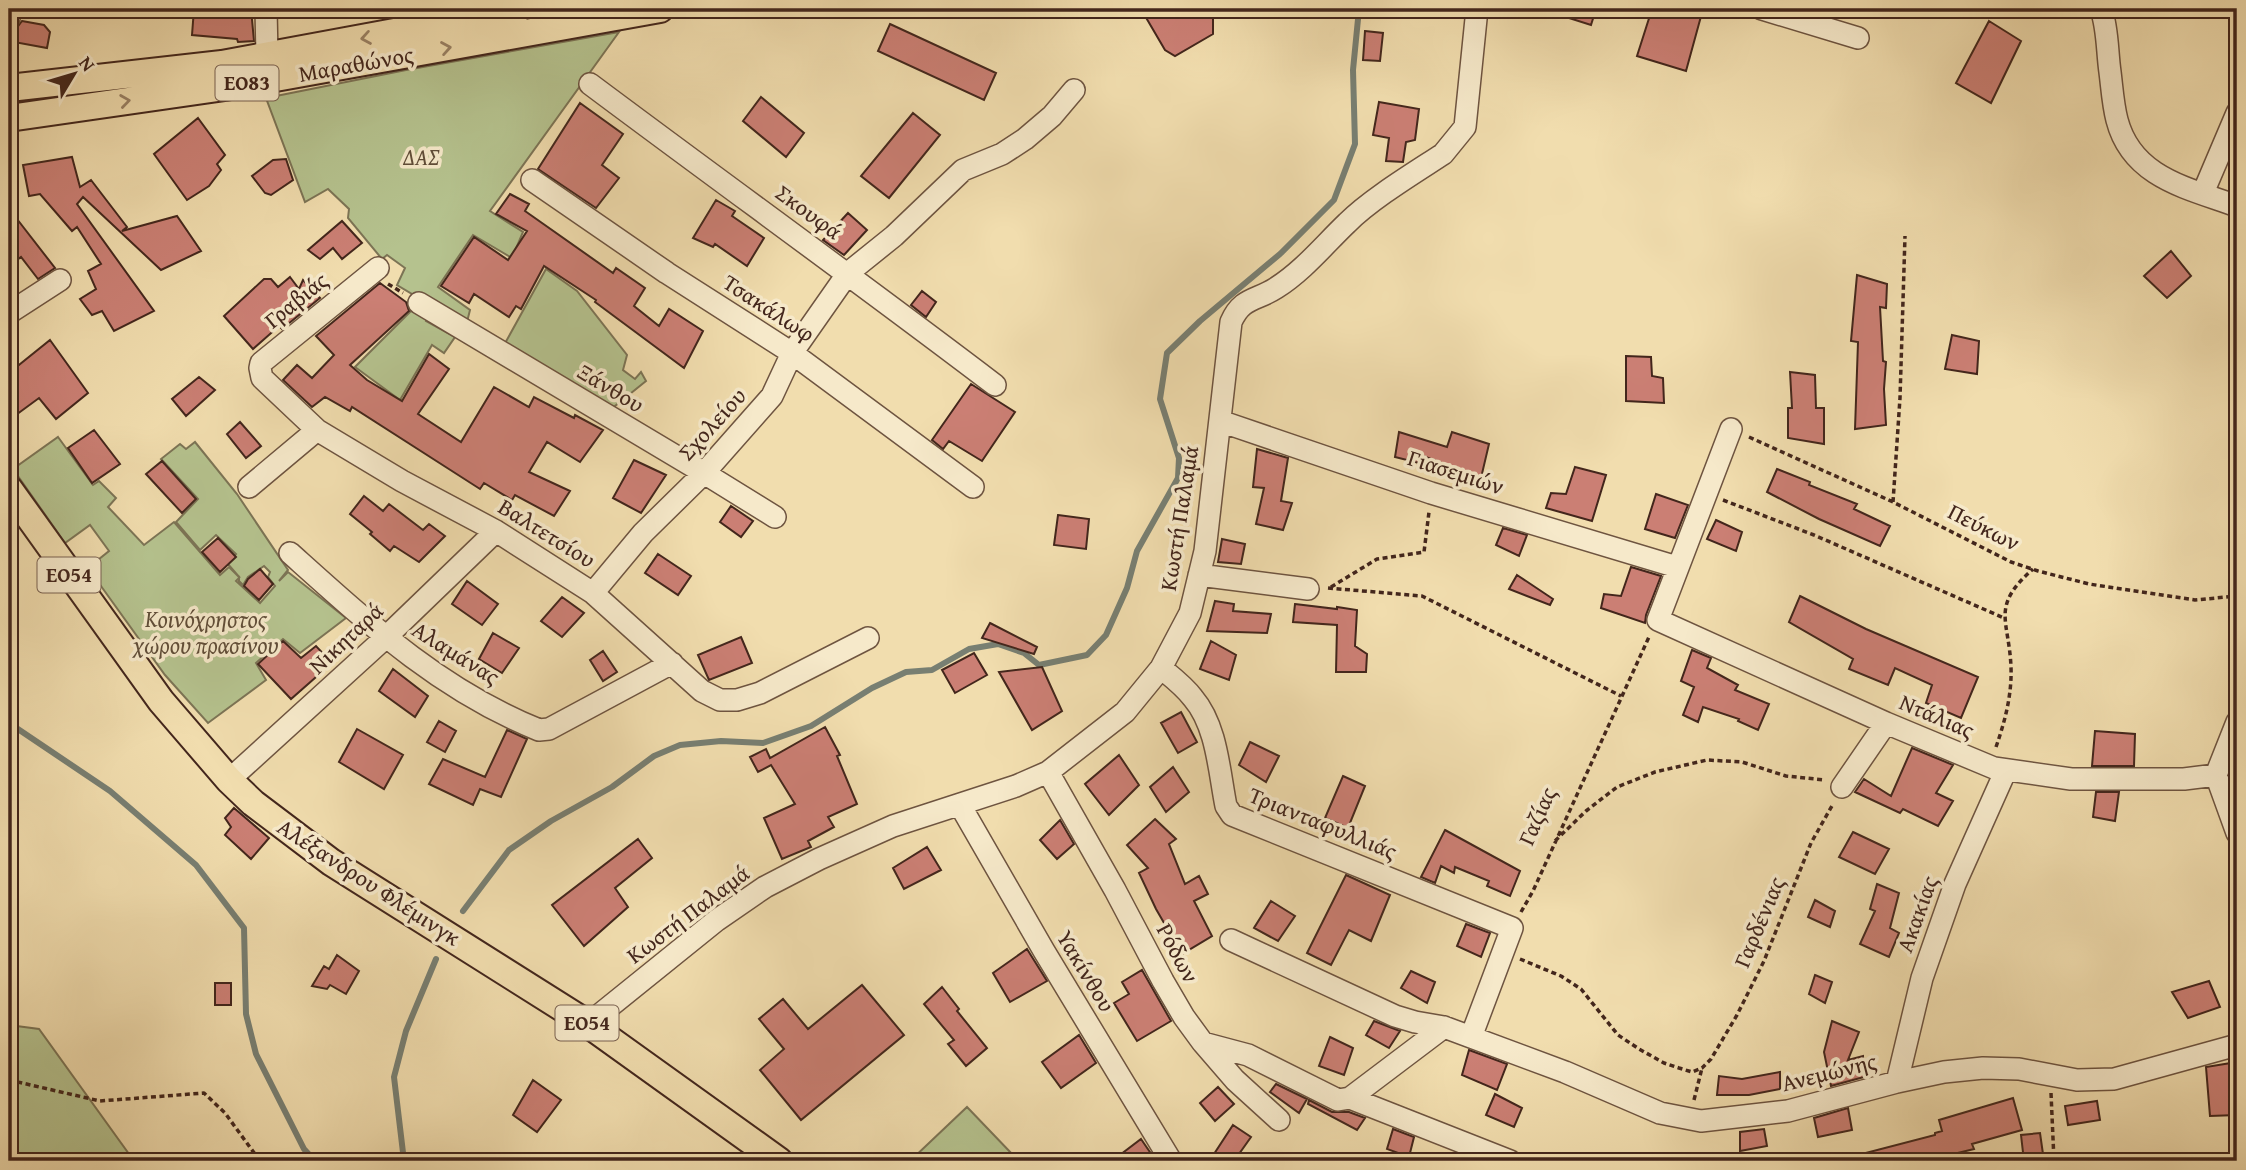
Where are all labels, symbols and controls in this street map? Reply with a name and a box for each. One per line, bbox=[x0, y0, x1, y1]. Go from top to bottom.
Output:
one-way arrow bbox=[360, 30, 372, 45]
street label: Μαραθώνος bbox=[296, 37, 416, 90]
north arrow bbox=[38, 38, 108, 108]
one-way arrow bbox=[440, 41, 452, 56]
text: N bbox=[72, 50, 103, 77]
road number: ΕΟ83 bbox=[216, 66, 278, 100]
one-way arrow bbox=[119, 93, 131, 108]
park label: ΔΑΣ bbox=[402, 140, 440, 173]
street label: Σκουφά bbox=[769, 176, 849, 247]
street label: Γραβιάς bbox=[257, 263, 335, 336]
street label: Τσακάλωφ bbox=[717, 266, 822, 350]
street label: Ξάνθου bbox=[572, 355, 651, 420]
street label: Σχολείου bbox=[670, 380, 753, 467]
street label: Γιασεμιών bbox=[1404, 440, 1509, 503]
street label: Κωστή Παλαμά bbox=[1151, 443, 1206, 593]
street label: Βαλτετσίου bbox=[492, 490, 602, 575]
street label: Πεύκων bbox=[1943, 494, 2026, 559]
road number: ΕΟ54 bbox=[38, 558, 100, 592]
street label: Νικηταρά bbox=[301, 594, 390, 681]
park label: Κοινόχρηστος χώρου πρασίνου bbox=[131, 602, 279, 661]
street label: Αλαμάνας bbox=[406, 613, 507, 693]
street label: Ντάλιας bbox=[1895, 685, 1980, 746]
street label: Τριανταφυλλιάς bbox=[1244, 778, 1402, 867]
street label: Γαζίας bbox=[1509, 781, 1564, 850]
street label: Αλέξανδρου Φλέμινγκ bbox=[271, 810, 467, 953]
street label: Κωστή Παλαμά bbox=[619, 856, 756, 971]
street label: Γαρδένιας bbox=[1725, 871, 1793, 972]
street label: Ακακίας bbox=[1887, 871, 1946, 957]
street label: Ρόδων bbox=[1149, 917, 1208, 989]
street label: Υακίνθου bbox=[1049, 923, 1124, 1018]
road number: ΕΟ54 bbox=[556, 1006, 618, 1040]
street label: Ανεμώνης bbox=[1778, 1044, 1880, 1099]

